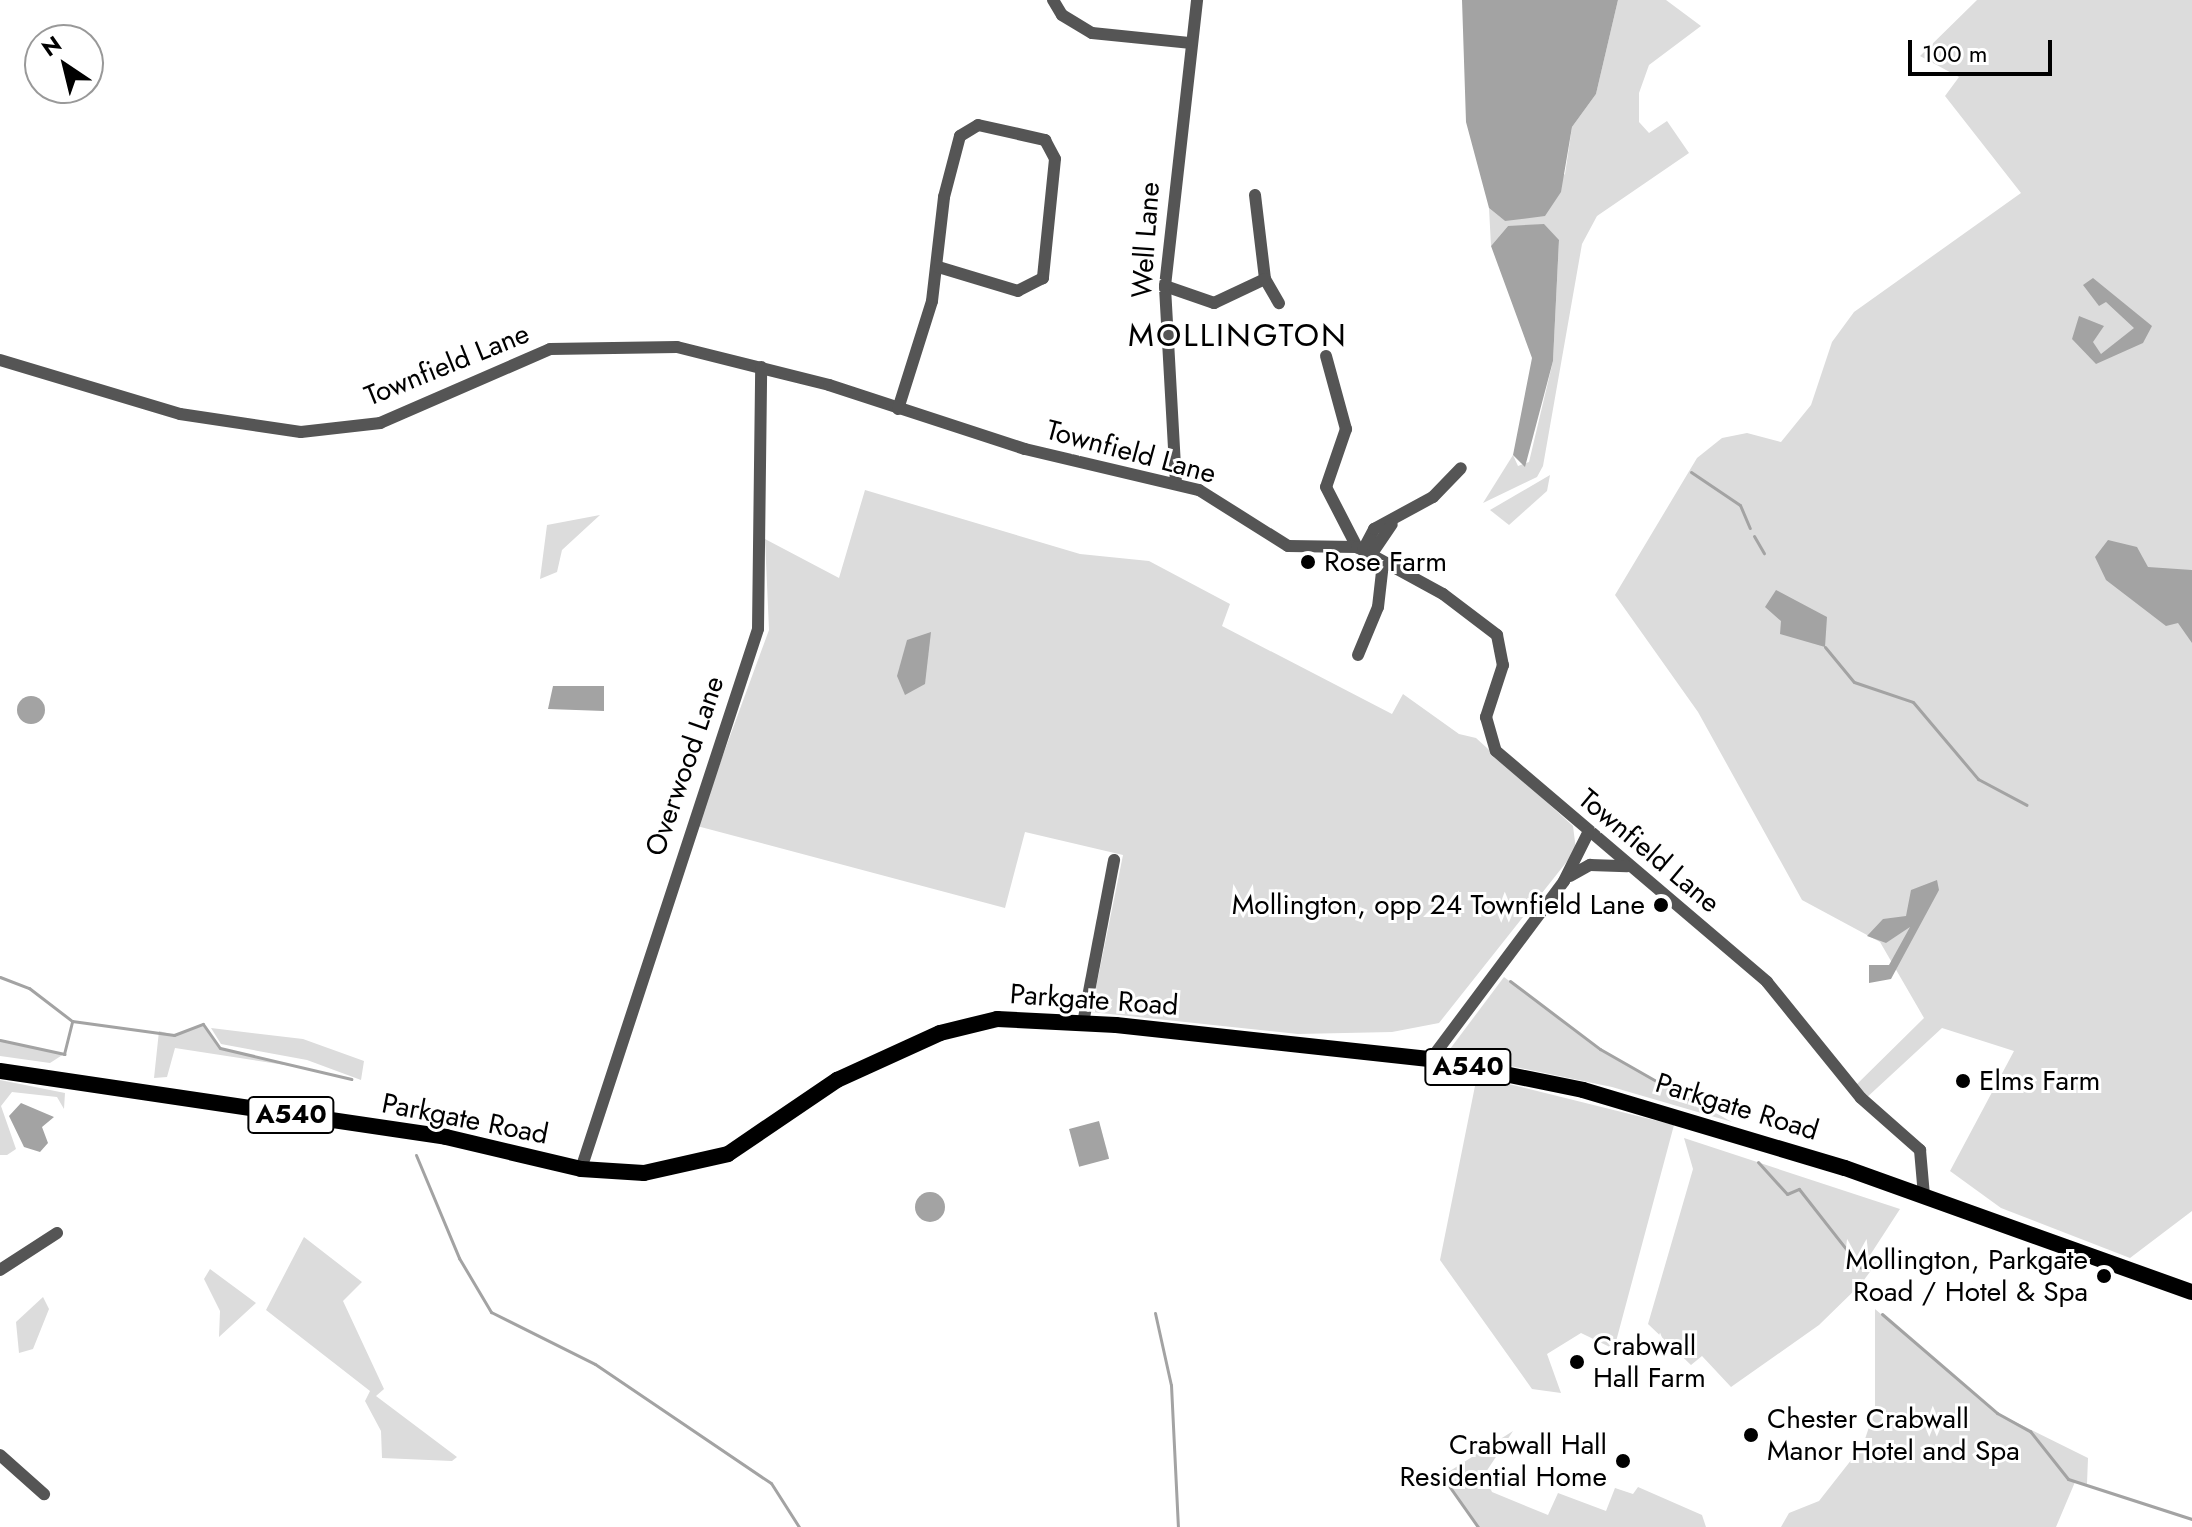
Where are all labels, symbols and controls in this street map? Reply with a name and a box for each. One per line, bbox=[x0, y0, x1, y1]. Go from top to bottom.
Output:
north arrow bbox=[24, 24, 104, 104]
scale bar bbox=[1912, 24, 2056, 74]
text: N bbox=[35, 28, 68, 64]
text: 100 m bbox=[1922, 36, 1988, 71]
street label: Well Lane bbox=[1125, 181, 1167, 299]
district label: MOLLINGTON bbox=[1128, 316, 1348, 354]
street label: Townfield Lane bbox=[360, 317, 534, 413]
street label: Townfield Lane bbox=[1042, 413, 1220, 491]
place label: Rose Farm bbox=[1324, 545, 1447, 579]
marker: Rose Farm bbox=[1299, 553, 1317, 571]
street label: Overwood Lane bbox=[639, 672, 731, 860]
street label: Townfield Lane bbox=[1571, 782, 1727, 920]
place label: Mollington, opp 24 Townfield Lane bbox=[1232, 888, 1645, 922]
marker: Mollington, opp 24 Townfield Lane bbox=[1652, 896, 1670, 914]
street label: Parkgate Road bbox=[1009, 977, 1179, 1023]
road number: A540 bbox=[1424, 1045, 1512, 1089]
place label: Elms Farm bbox=[1979, 1064, 2100, 1098]
street label: Parkgate Road bbox=[1651, 1066, 1823, 1148]
marker: Elms Farm bbox=[1954, 1072, 1972, 1090]
street label: Parkgate Road bbox=[379, 1086, 551, 1152]
road number: A540 bbox=[247, 1093, 335, 1137]
place label: Mollington, Parkgate Road / Hotel & Spa bbox=[1845, 1243, 2088, 1309]
marker: Mollington, Parkgate Road / Hotel & Spa bbox=[2095, 1267, 2113, 1285]
place label: Crabwall Hall Farm bbox=[1593, 1329, 1706, 1395]
marker: Crabwall Hall Farm bbox=[1568, 1353, 1586, 1371]
place label: Chester Crabwall Manor Hotel and Spa bbox=[1767, 1402, 2020, 1468]
marker: Chester Crabwall Manor Hotel and Spa bbox=[1742, 1426, 1760, 1444]
place label: Crabwall Hall Residential Home bbox=[1399, 1428, 1607, 1494]
marker: Crabwall Hall Residential Home bbox=[1614, 1452, 1632, 1470]

